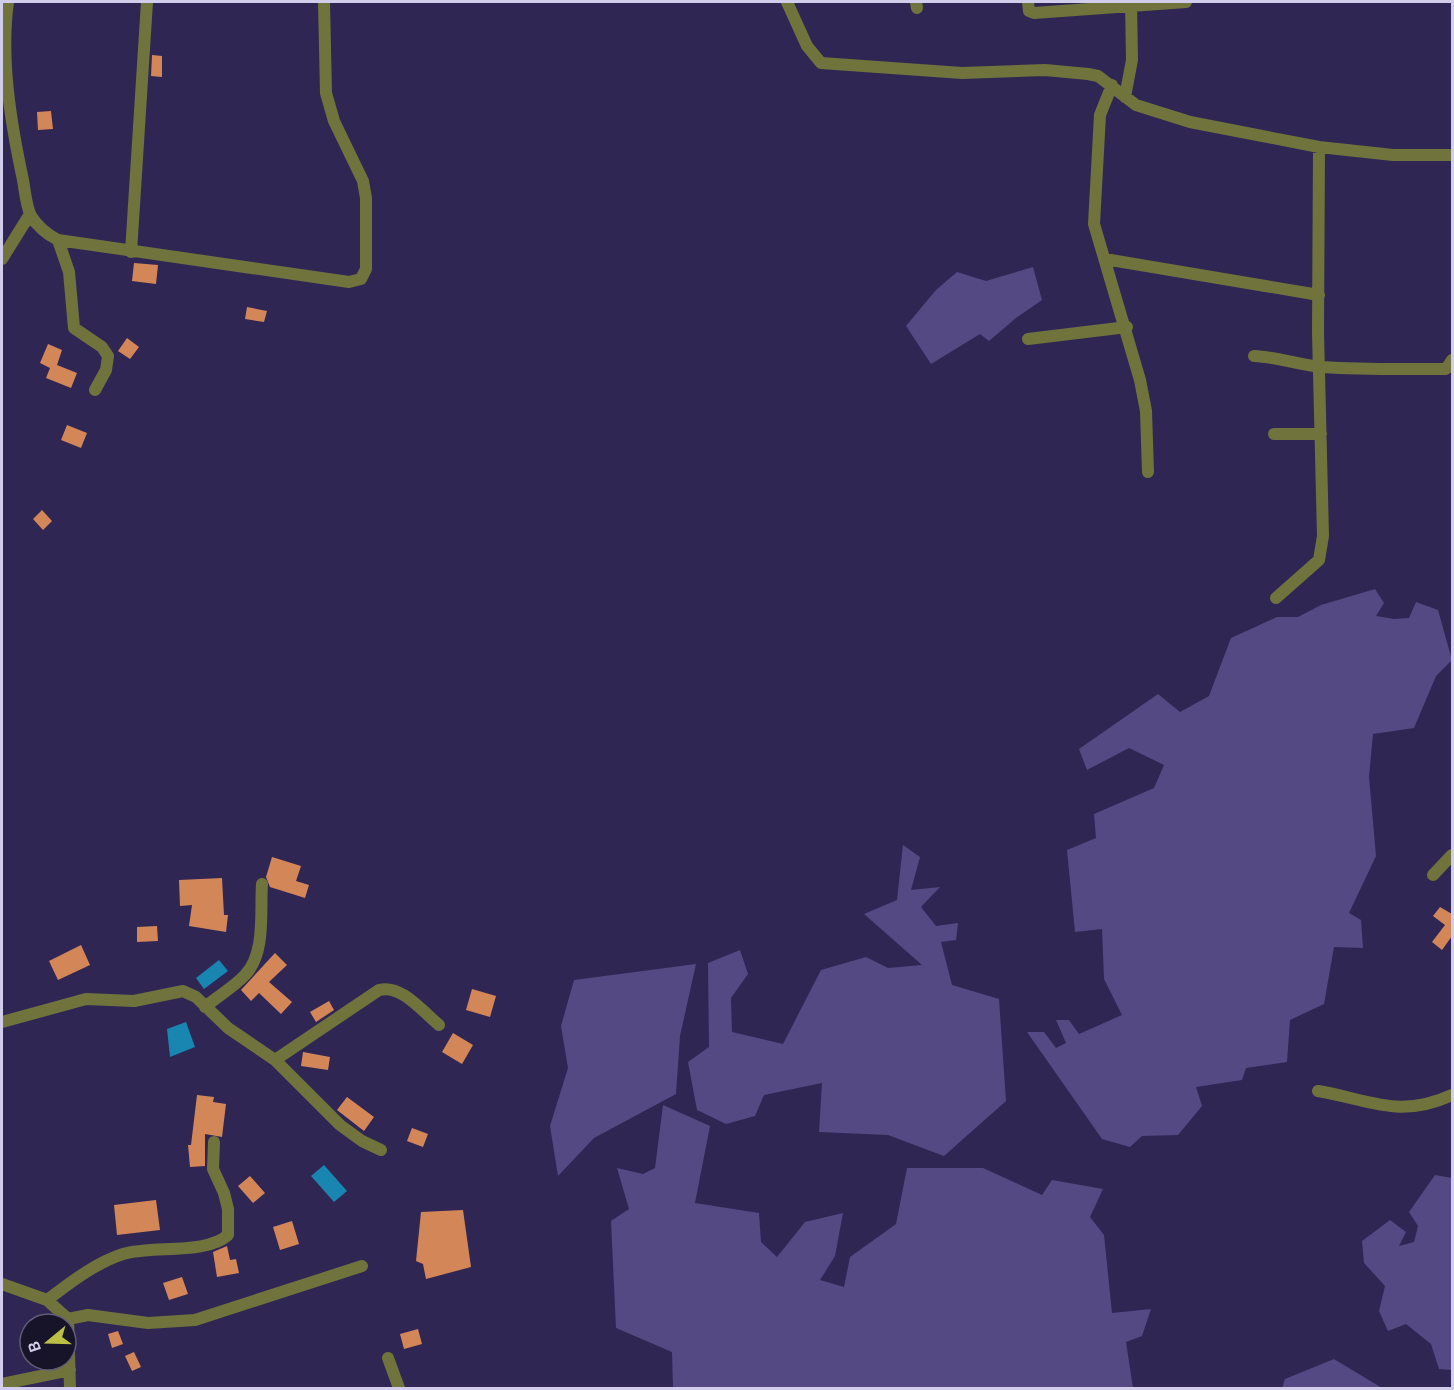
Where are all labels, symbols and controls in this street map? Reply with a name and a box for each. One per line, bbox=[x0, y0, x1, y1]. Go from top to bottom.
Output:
north arrow bbox=[18, 1312, 78, 1372]
text: B bbox=[23, 1338, 46, 1355]

